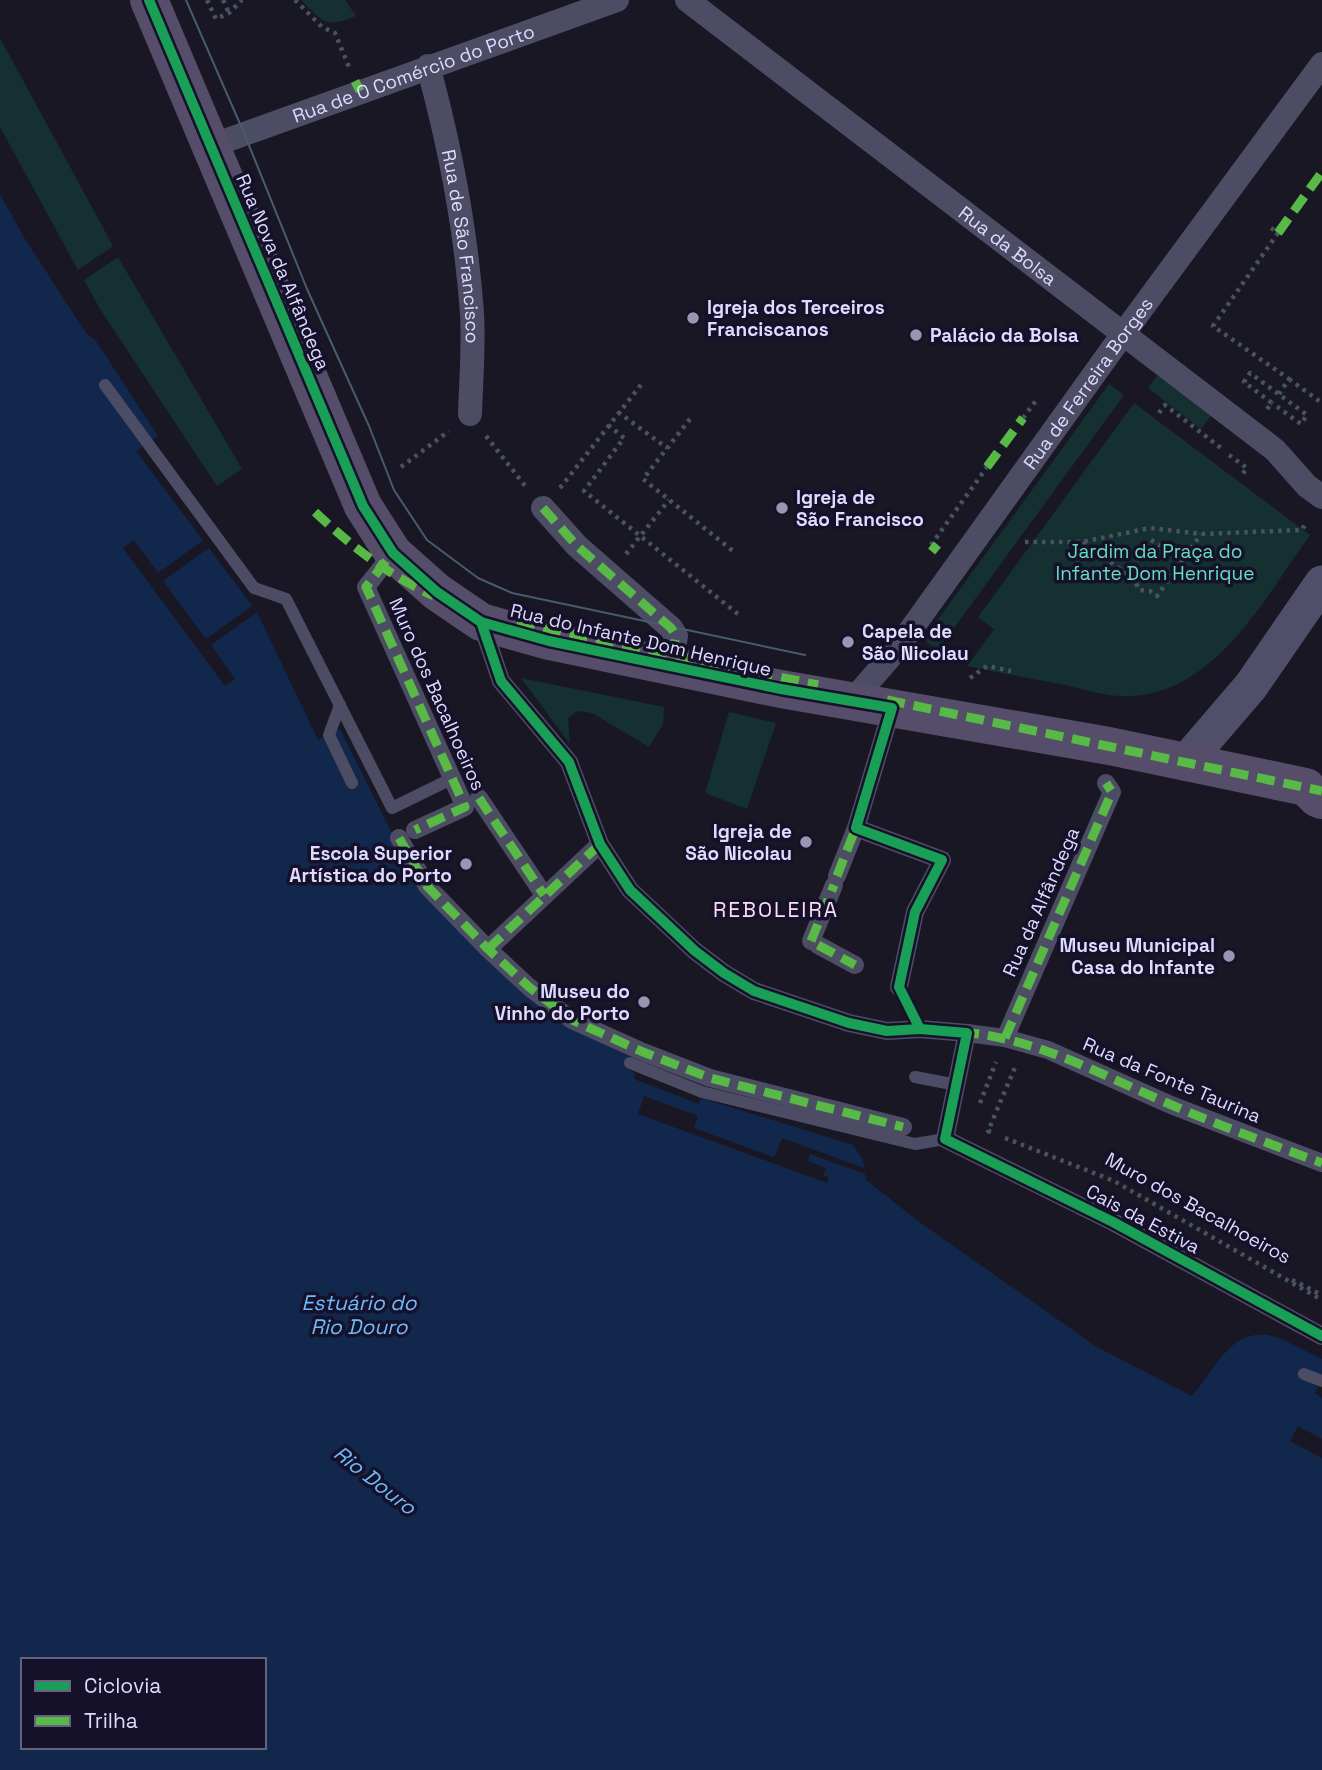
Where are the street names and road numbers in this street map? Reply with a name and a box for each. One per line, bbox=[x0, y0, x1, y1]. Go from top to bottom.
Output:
street label: Rua de O Comércio do Porto bbox=[289, 18, 538, 128]
street label: Rua de São Francisco bbox=[436, 147, 485, 344]
street label: Rua Nova da Alfândega bbox=[230, 170, 336, 374]
street label: Rua da Bolsa bbox=[954, 200, 1062, 291]
street label: Rua de Ferreira Borges bbox=[1017, 292, 1158, 474]
street label: Muro dos Bacalhoeiros bbox=[383, 594, 491, 794]
street label: Rua do Infante Dom Henrique bbox=[508, 598, 774, 682]
street label: Rua da Alfândega bbox=[997, 823, 1085, 981]
street label: Rua da Fonte Taurina bbox=[1079, 1031, 1265, 1129]
street label: Muro dos Bacalhoeiros bbox=[1101, 1147, 1295, 1269]
street label: Cais da Estiva bbox=[1082, 1179, 1204, 1260]

